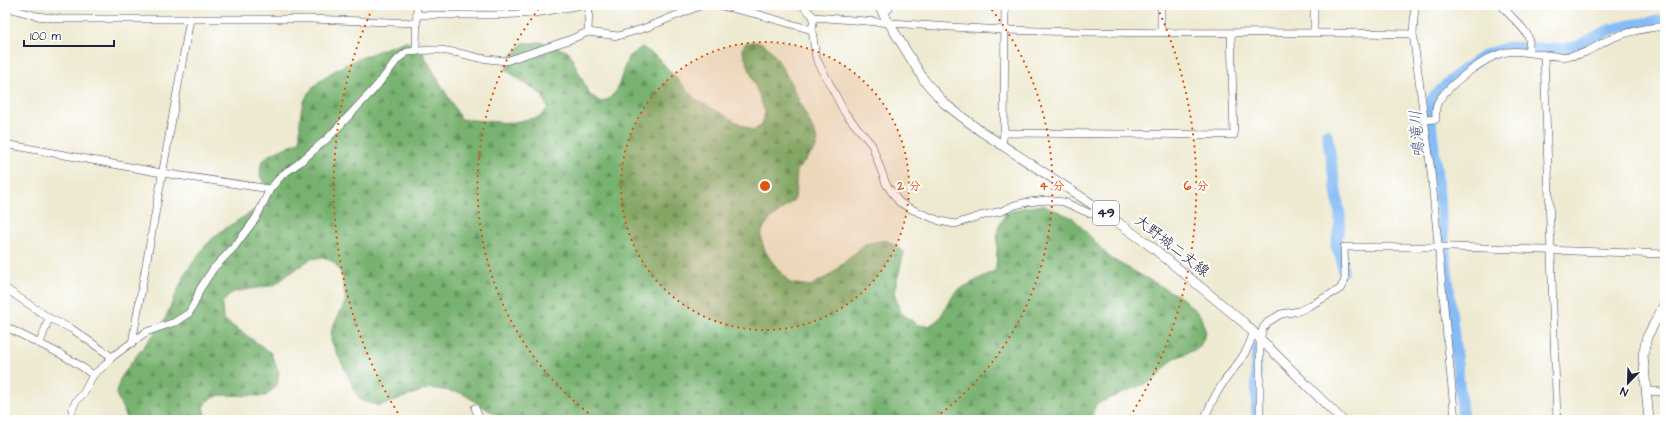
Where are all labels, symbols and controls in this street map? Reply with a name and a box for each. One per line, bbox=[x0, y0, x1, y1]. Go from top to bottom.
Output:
scale bar bbox=[24, 22, 114, 48]
text: 100 m bbox=[30, 28, 61, 45]
water label: 鳴滝川 bbox=[1404, 109, 1430, 159]
text: 2 分 bbox=[896, 178, 921, 195]
text: 4 分 bbox=[1040, 178, 1064, 195]
text: 6 分 bbox=[1184, 178, 1208, 195]
centre of rings bbox=[758, 179, 772, 193]
road number: 49 bbox=[1093, 201, 1119, 225]
street label: 大野城二丈線 bbox=[1130, 210, 1214, 282]
north arrow bbox=[1608, 363, 1648, 403]
text: N bbox=[1618, 383, 1630, 400]

